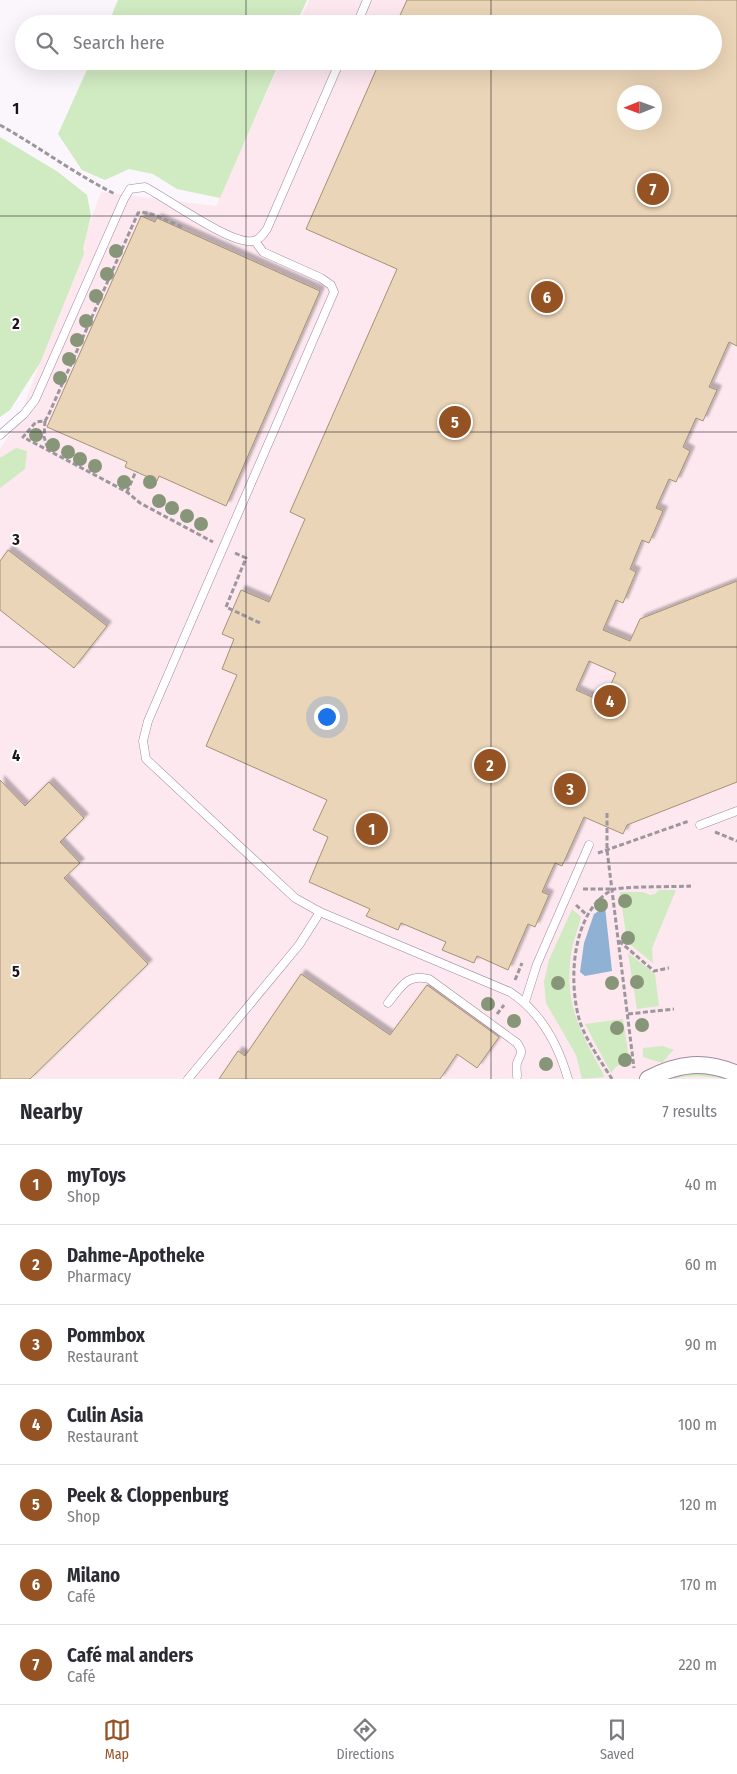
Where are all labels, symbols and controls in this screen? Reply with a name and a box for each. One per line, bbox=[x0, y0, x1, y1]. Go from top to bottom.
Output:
search box bbox=[15, 15, 722, 70]
icon: search bbox=[33, 29, 61, 57]
text: Search here bbox=[73, 31, 165, 54]
north arrow bbox=[617, 85, 662, 130]
text: 1 bbox=[13, 99, 19, 118]
pin: 7 bbox=[637, 170, 669, 208]
pin: 6 bbox=[531, 278, 563, 316]
text: 2 bbox=[11, 314, 20, 333]
pin: 5 bbox=[439, 403, 471, 441]
text: 3 bbox=[11, 530, 20, 549]
pin: 4 bbox=[594, 682, 626, 720]
your location bbox=[314, 704, 340, 730]
text: 4 bbox=[12, 746, 20, 765]
pin: 2 bbox=[474, 746, 506, 784]
pin: 3 bbox=[554, 770, 586, 808]
pin: 1 bbox=[356, 810, 388, 848]
text: 5 bbox=[12, 962, 20, 981]
text: Nearby bbox=[20, 1099, 82, 1125]
text: 7 results bbox=[662, 1102, 717, 1121]
text: myToys bbox=[67, 1164, 126, 1187]
text: 1 bbox=[33, 1175, 39, 1194]
text: 40 m bbox=[685, 1175, 717, 1194]
text: Shop bbox=[67, 1187, 100, 1206]
text: Dahme-Apotheke bbox=[67, 1244, 205, 1267]
text: 2 bbox=[32, 1255, 40, 1274]
text: 60 m bbox=[685, 1255, 717, 1274]
text: Pharmacy bbox=[67, 1267, 131, 1286]
text: Pommbox bbox=[67, 1324, 145, 1347]
text: 3 bbox=[32, 1335, 40, 1354]
text: 90 m bbox=[685, 1335, 717, 1354]
text: Restaurant bbox=[67, 1347, 138, 1366]
text: Culin Asia bbox=[67, 1404, 144, 1427]
text: 4 bbox=[32, 1415, 40, 1434]
text: 100 m bbox=[678, 1415, 717, 1434]
text: Restaurant bbox=[67, 1427, 138, 1446]
text: Peek & Cloppenburg bbox=[67, 1484, 228, 1507]
text: 5 bbox=[32, 1495, 40, 1514]
text: 120 m bbox=[679, 1495, 717, 1514]
text: Shop bbox=[67, 1507, 100, 1526]
text: Milano bbox=[67, 1564, 120, 1587]
text: 6 bbox=[32, 1575, 40, 1594]
text: 170 m bbox=[680, 1575, 717, 1594]
text: Café bbox=[67, 1587, 95, 1606]
text: Café mal anders bbox=[67, 1644, 193, 1667]
text: 7 bbox=[33, 1655, 39, 1674]
text: 220 m bbox=[678, 1655, 717, 1674]
text: Café bbox=[67, 1667, 95, 1686]
tab: Map bbox=[103, 1716, 131, 1763]
tab: Directions bbox=[336, 1716, 394, 1763]
tab: Saved bbox=[600, 1716, 634, 1763]

